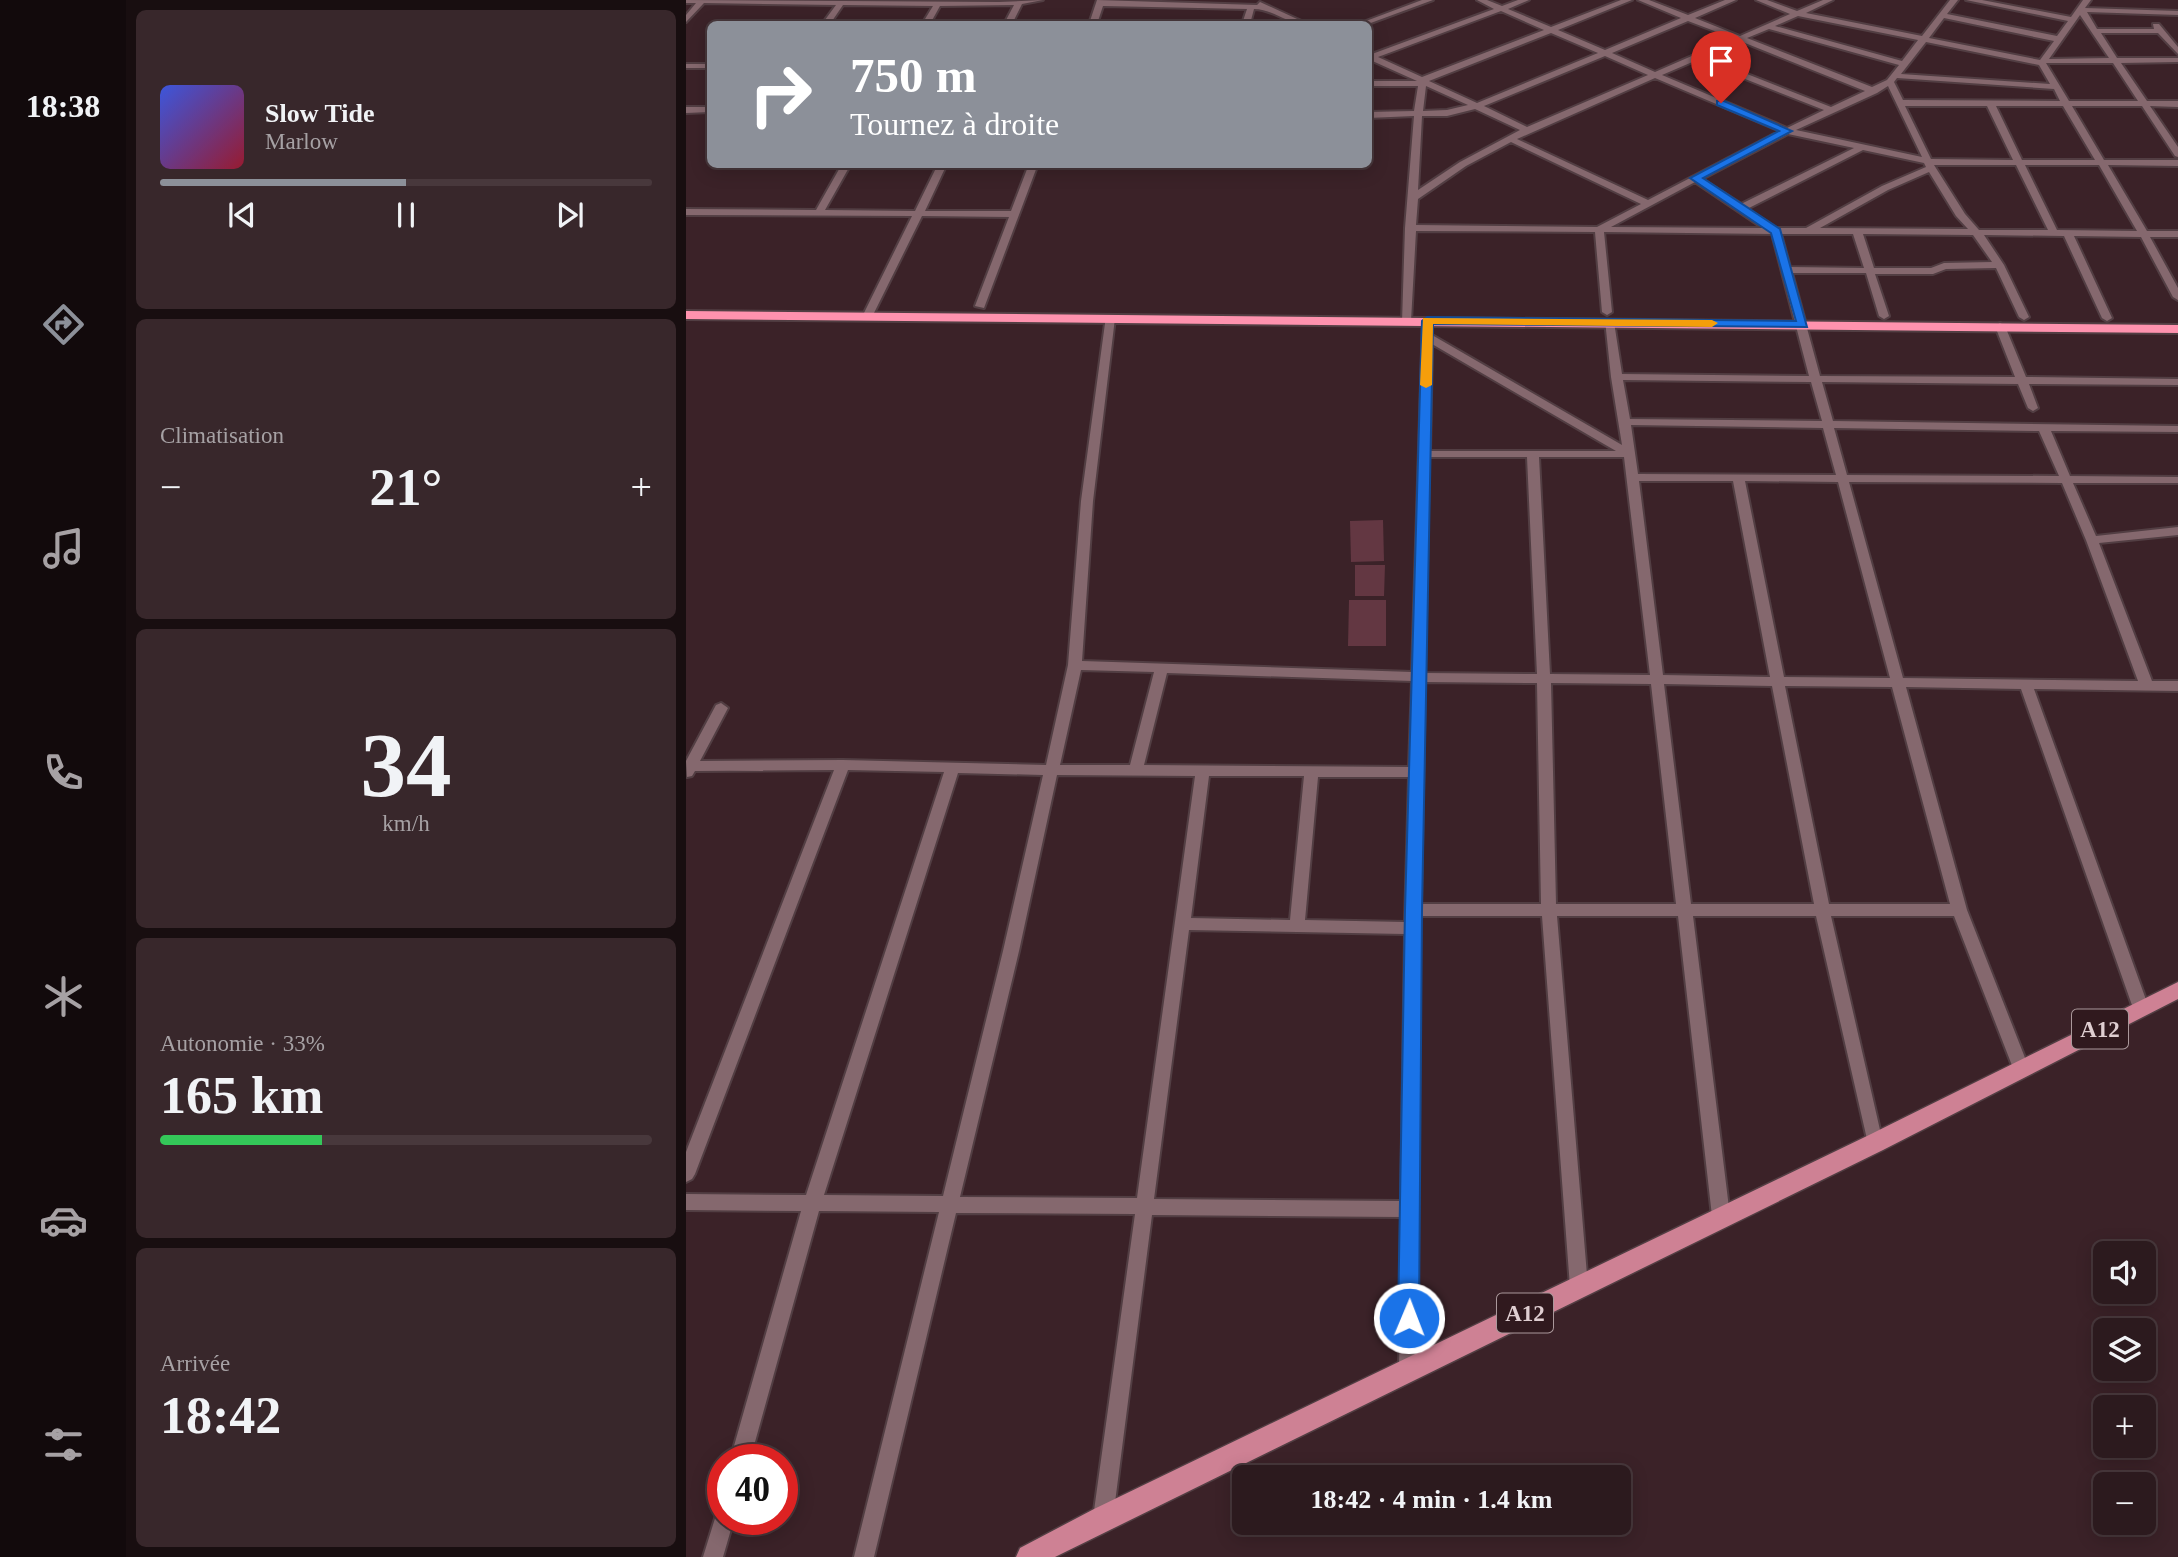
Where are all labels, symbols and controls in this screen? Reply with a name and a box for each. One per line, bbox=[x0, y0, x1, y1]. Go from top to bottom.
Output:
pin bbox=[1691, 31, 1751, 103]
icon: arrive bbox=[1702, 42, 1740, 80]
text: 750 m bbox=[850, 48, 977, 103]
icon: right bbox=[735, 49, 826, 140]
text: 18:38 bbox=[26, 88, 100, 124]
text: Slow Tide bbox=[265, 99, 375, 128]
text: Tournez à droite bbox=[850, 106, 1059, 142]
text: Marlow bbox=[265, 129, 338, 154]
icon: previous bbox=[223, 196, 261, 234]
icon: pause bbox=[387, 196, 425, 234]
icon: next bbox=[551, 196, 589, 234]
icon: directions bbox=[39, 300, 88, 349]
text: Climatisation bbox=[160, 423, 284, 448]
text: 21° bbox=[370, 459, 442, 516]
text: − bbox=[160, 466, 181, 508]
text: + bbox=[631, 466, 652, 508]
icon: music bbox=[39, 524, 88, 573]
text: 34 bbox=[361, 715, 452, 816]
icon: phone bbox=[39, 748, 88, 797]
text: km/h bbox=[382, 811, 430, 836]
icon: climate bbox=[39, 972, 88, 1021]
road number: A12 bbox=[2072, 1010, 2128, 1048]
text: Autonomie · 33% bbox=[160, 1031, 325, 1056]
text: 165 km bbox=[160, 1067, 323, 1124]
icon: car bbox=[39, 1196, 88, 1245]
map controls bbox=[2093, 1241, 2156, 1535]
button: sound bbox=[2093, 1241, 2156, 1304]
position arrow bbox=[1372, 1281, 1446, 1355]
road number: A12 bbox=[1497, 1294, 1553, 1332]
button: layers bbox=[2093, 1318, 2156, 1381]
text: Arrivée bbox=[160, 1351, 230, 1376]
text: 18:42 bbox=[160, 1387, 281, 1444]
button: + bbox=[2093, 1395, 2156, 1458]
icon: filters bbox=[39, 1420, 88, 1469]
speed limit sign: 40 bbox=[707, 1444, 798, 1535]
button: − bbox=[2093, 1472, 2156, 1535]
text: 18:42 · 4 min · 1.4 km bbox=[1311, 1485, 1552, 1514]

